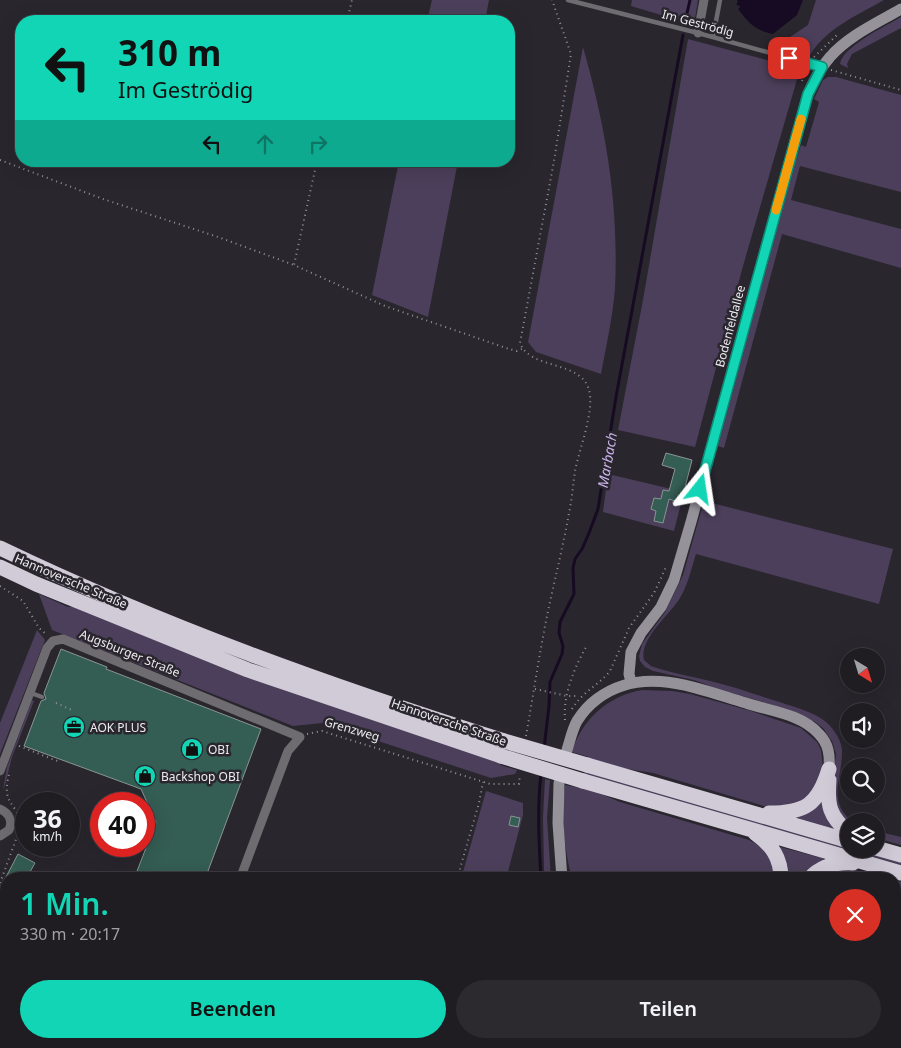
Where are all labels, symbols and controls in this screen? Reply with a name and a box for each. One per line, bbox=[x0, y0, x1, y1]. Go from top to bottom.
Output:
street label: Im Geströdig bbox=[660, 5, 736, 41]
text: 310 m bbox=[118, 29, 221, 76]
icon: left bbox=[35, 35, 100, 100]
pin bbox=[768, 37, 810, 79]
icon: arrive bbox=[775, 44, 803, 72]
text: Im Geströdig bbox=[118, 74, 253, 104]
icon: left bbox=[198, 130, 226, 158]
icon: ahead bbox=[251, 130, 279, 158]
icon: right bbox=[304, 130, 332, 158]
street label: Bodenfeldallee bbox=[711, 283, 749, 369]
water label: Marbach bbox=[593, 431, 621, 489]
position arrow bbox=[673, 462, 725, 514]
street label: Hannoversche Straße bbox=[12, 550, 130, 613]
street label: Augsburger Straße bbox=[77, 625, 183, 681]
north arrow bbox=[840, 648, 885, 692]
map controls bbox=[840, 648, 885, 858]
street label: Hannoversche Straße bbox=[389, 694, 509, 750]
button: sound bbox=[840, 703, 885, 748]
street label: Grenzweg bbox=[322, 713, 382, 745]
office icon: AOK PLUS bbox=[62, 715, 86, 739]
place label: AOK PLUS bbox=[90, 719, 147, 736]
shop icon: OBI bbox=[180, 737, 204, 761]
place label: OBI bbox=[208, 741, 229, 758]
button: search bbox=[840, 758, 885, 803]
shop icon: Backshop OBI bbox=[133, 764, 157, 788]
place label: Backshop OBI bbox=[161, 768, 240, 785]
speed limit sign: 40 bbox=[90, 792, 155, 857]
text: 36 bbox=[33, 801, 62, 835]
button: layers bbox=[840, 813, 885, 858]
text: km/h bbox=[33, 828, 62, 845]
text: 1 Min. bbox=[20, 883, 109, 924]
button: close bbox=[829, 889, 881, 941]
text: 330 m · 20:17 bbox=[20, 923, 120, 945]
button: Beenden bbox=[20, 980, 446, 1038]
button: Teilen bbox=[456, 980, 881, 1038]

